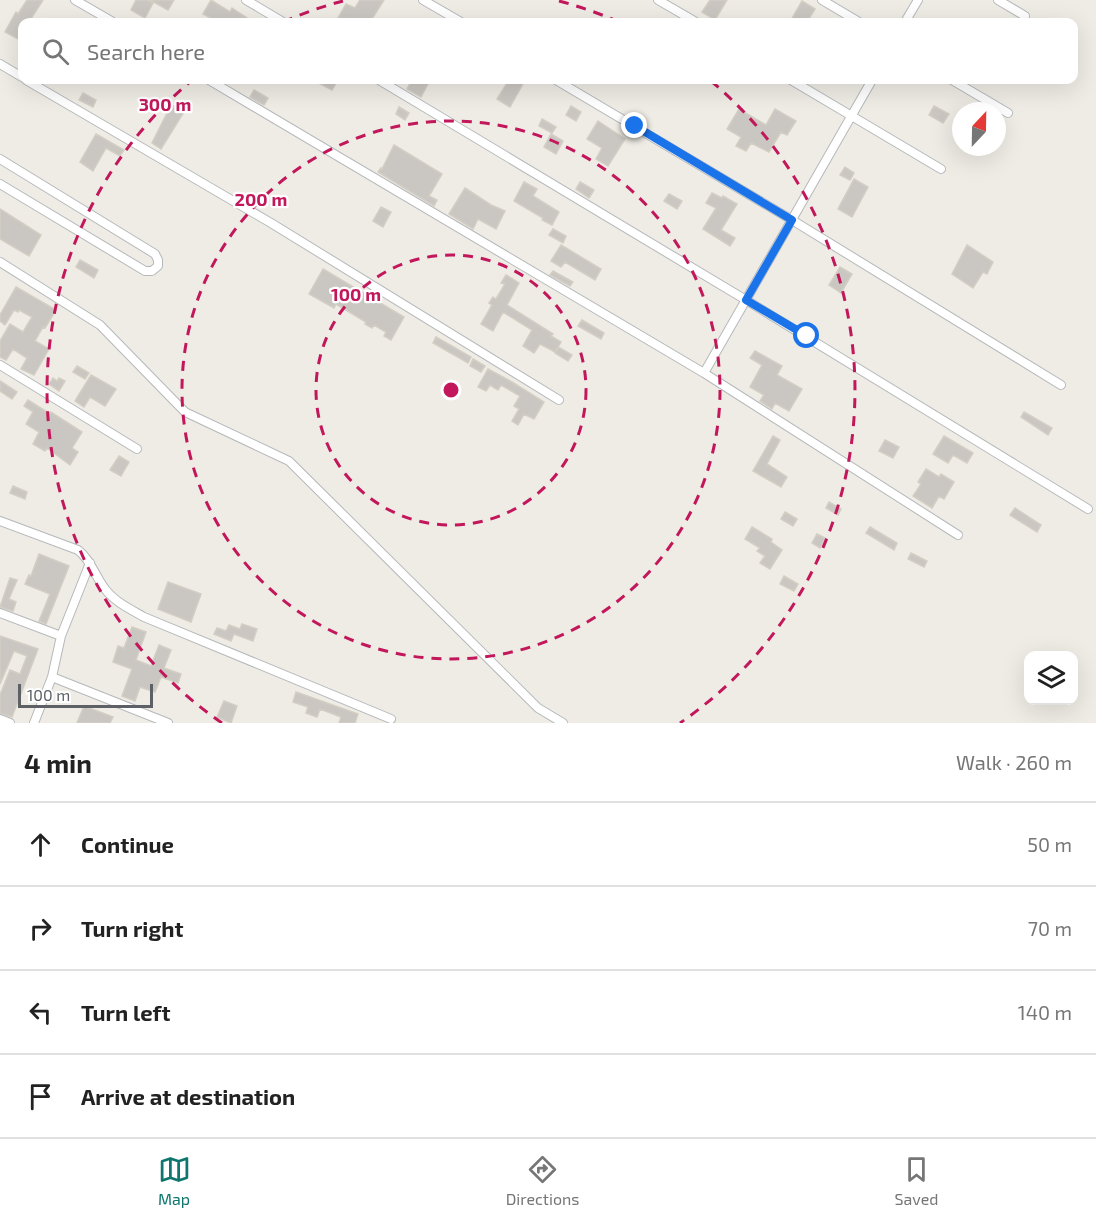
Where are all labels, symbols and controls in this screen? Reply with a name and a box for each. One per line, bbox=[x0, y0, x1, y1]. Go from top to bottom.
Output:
search box bbox=[18, 18, 1078, 84]
icon: search bbox=[39, 35, 72, 68]
text: Search here bbox=[87, 38, 205, 64]
text: 300 m bbox=[139, 93, 191, 115]
north arrow bbox=[952, 102, 1006, 156]
route end bbox=[621, 112, 647, 138]
text: 200 m bbox=[235, 188, 287, 210]
text: 100 m bbox=[331, 283, 381, 305]
route start bbox=[793, 322, 819, 348]
centre of rings bbox=[441, 380, 461, 400]
map controls bbox=[1024, 651, 1078, 705]
button: layers bbox=[1024, 651, 1078, 705]
scale bar bbox=[18, 681, 153, 708]
text: 100 m bbox=[27, 685, 70, 704]
text: 4 min bbox=[24, 747, 92, 778]
text: Walk · 260 m bbox=[956, 750, 1072, 774]
icon: ahead bbox=[24, 828, 57, 861]
text: Continue bbox=[81, 831, 174, 857]
text: 50 m bbox=[1027, 832, 1072, 856]
icon: right bbox=[24, 912, 57, 945]
text: Turn right bbox=[81, 915, 183, 941]
text: 70 m bbox=[1028, 916, 1072, 940]
icon: left bbox=[24, 996, 57, 1029]
text: Turn left bbox=[81, 999, 170, 1025]
text: 140 m bbox=[1018, 1000, 1072, 1024]
icon: arrive bbox=[24, 1080, 57, 1113]
text: Arrive at destination bbox=[81, 1083, 295, 1109]
tab: Map bbox=[158, 1153, 191, 1208]
tab: Directions bbox=[506, 1153, 579, 1208]
tab: Saved bbox=[895, 1153, 938, 1208]

